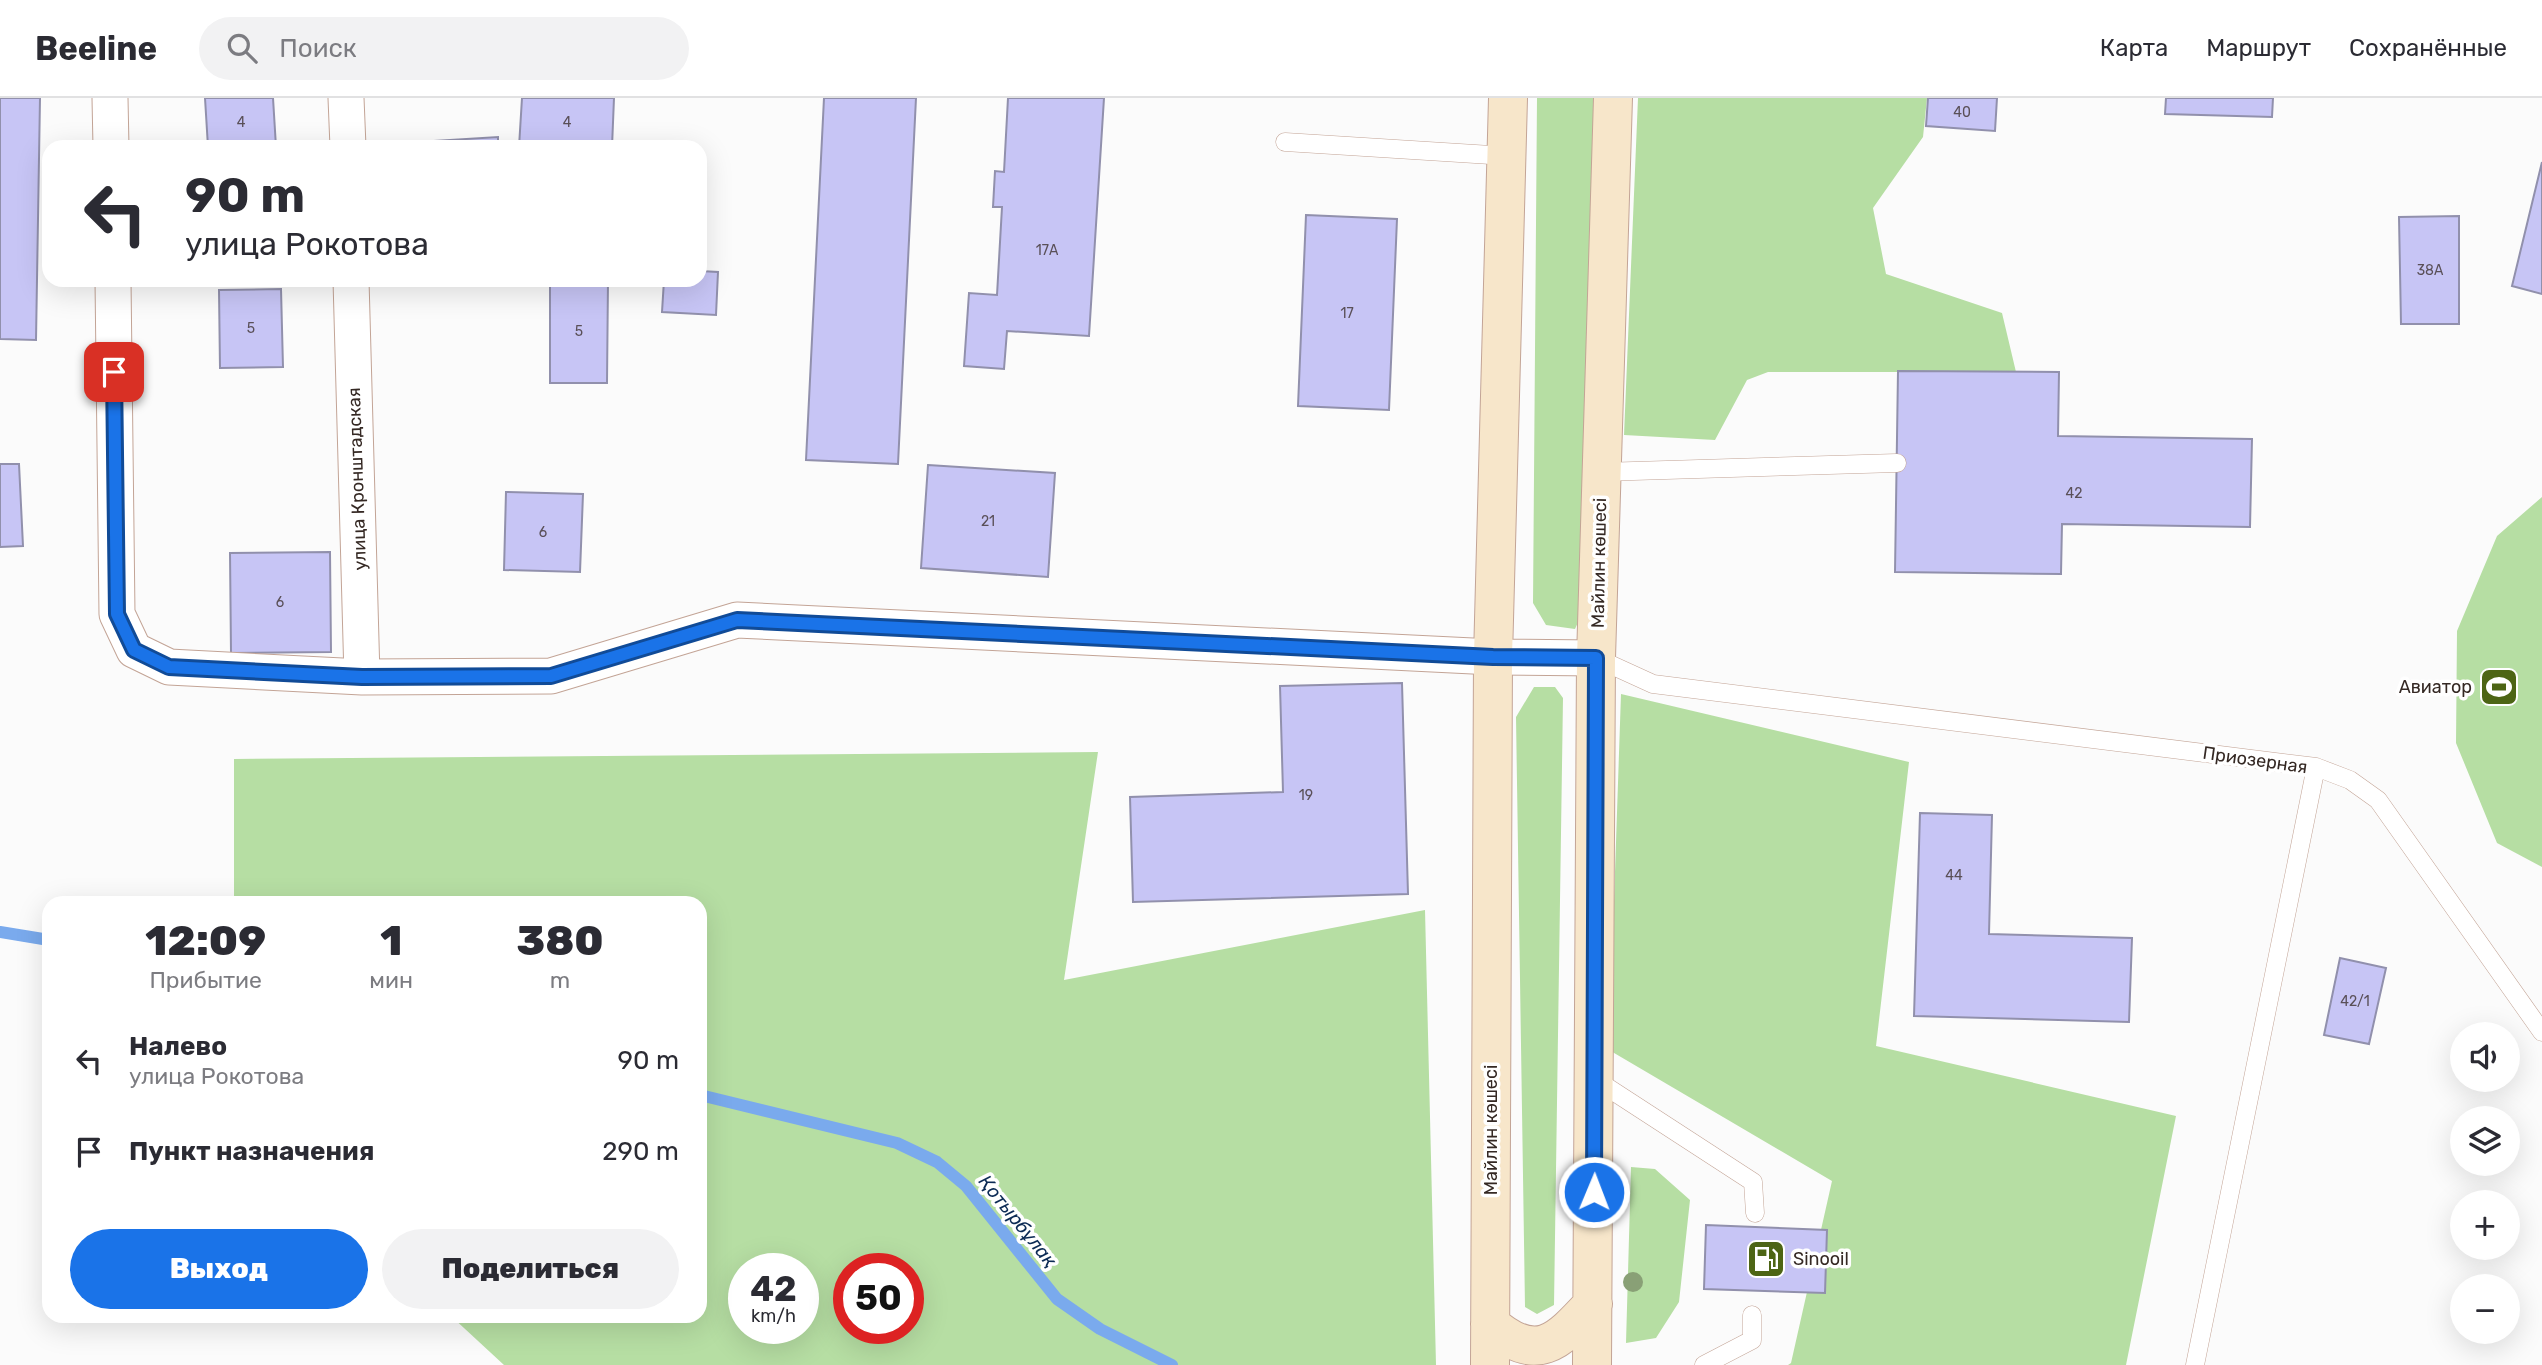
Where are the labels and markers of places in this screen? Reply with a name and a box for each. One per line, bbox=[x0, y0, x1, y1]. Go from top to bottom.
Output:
pin bbox=[84, 342, 144, 402]
sports icon: Авиатор bbox=[2478, 666, 2520, 708]
place label: Авиатор bbox=[2399, 676, 2472, 698]
fuel station icon: Sinooil bbox=[1745, 1238, 1787, 1280]
place label: Sinooil bbox=[1793, 1248, 1849, 1270]

